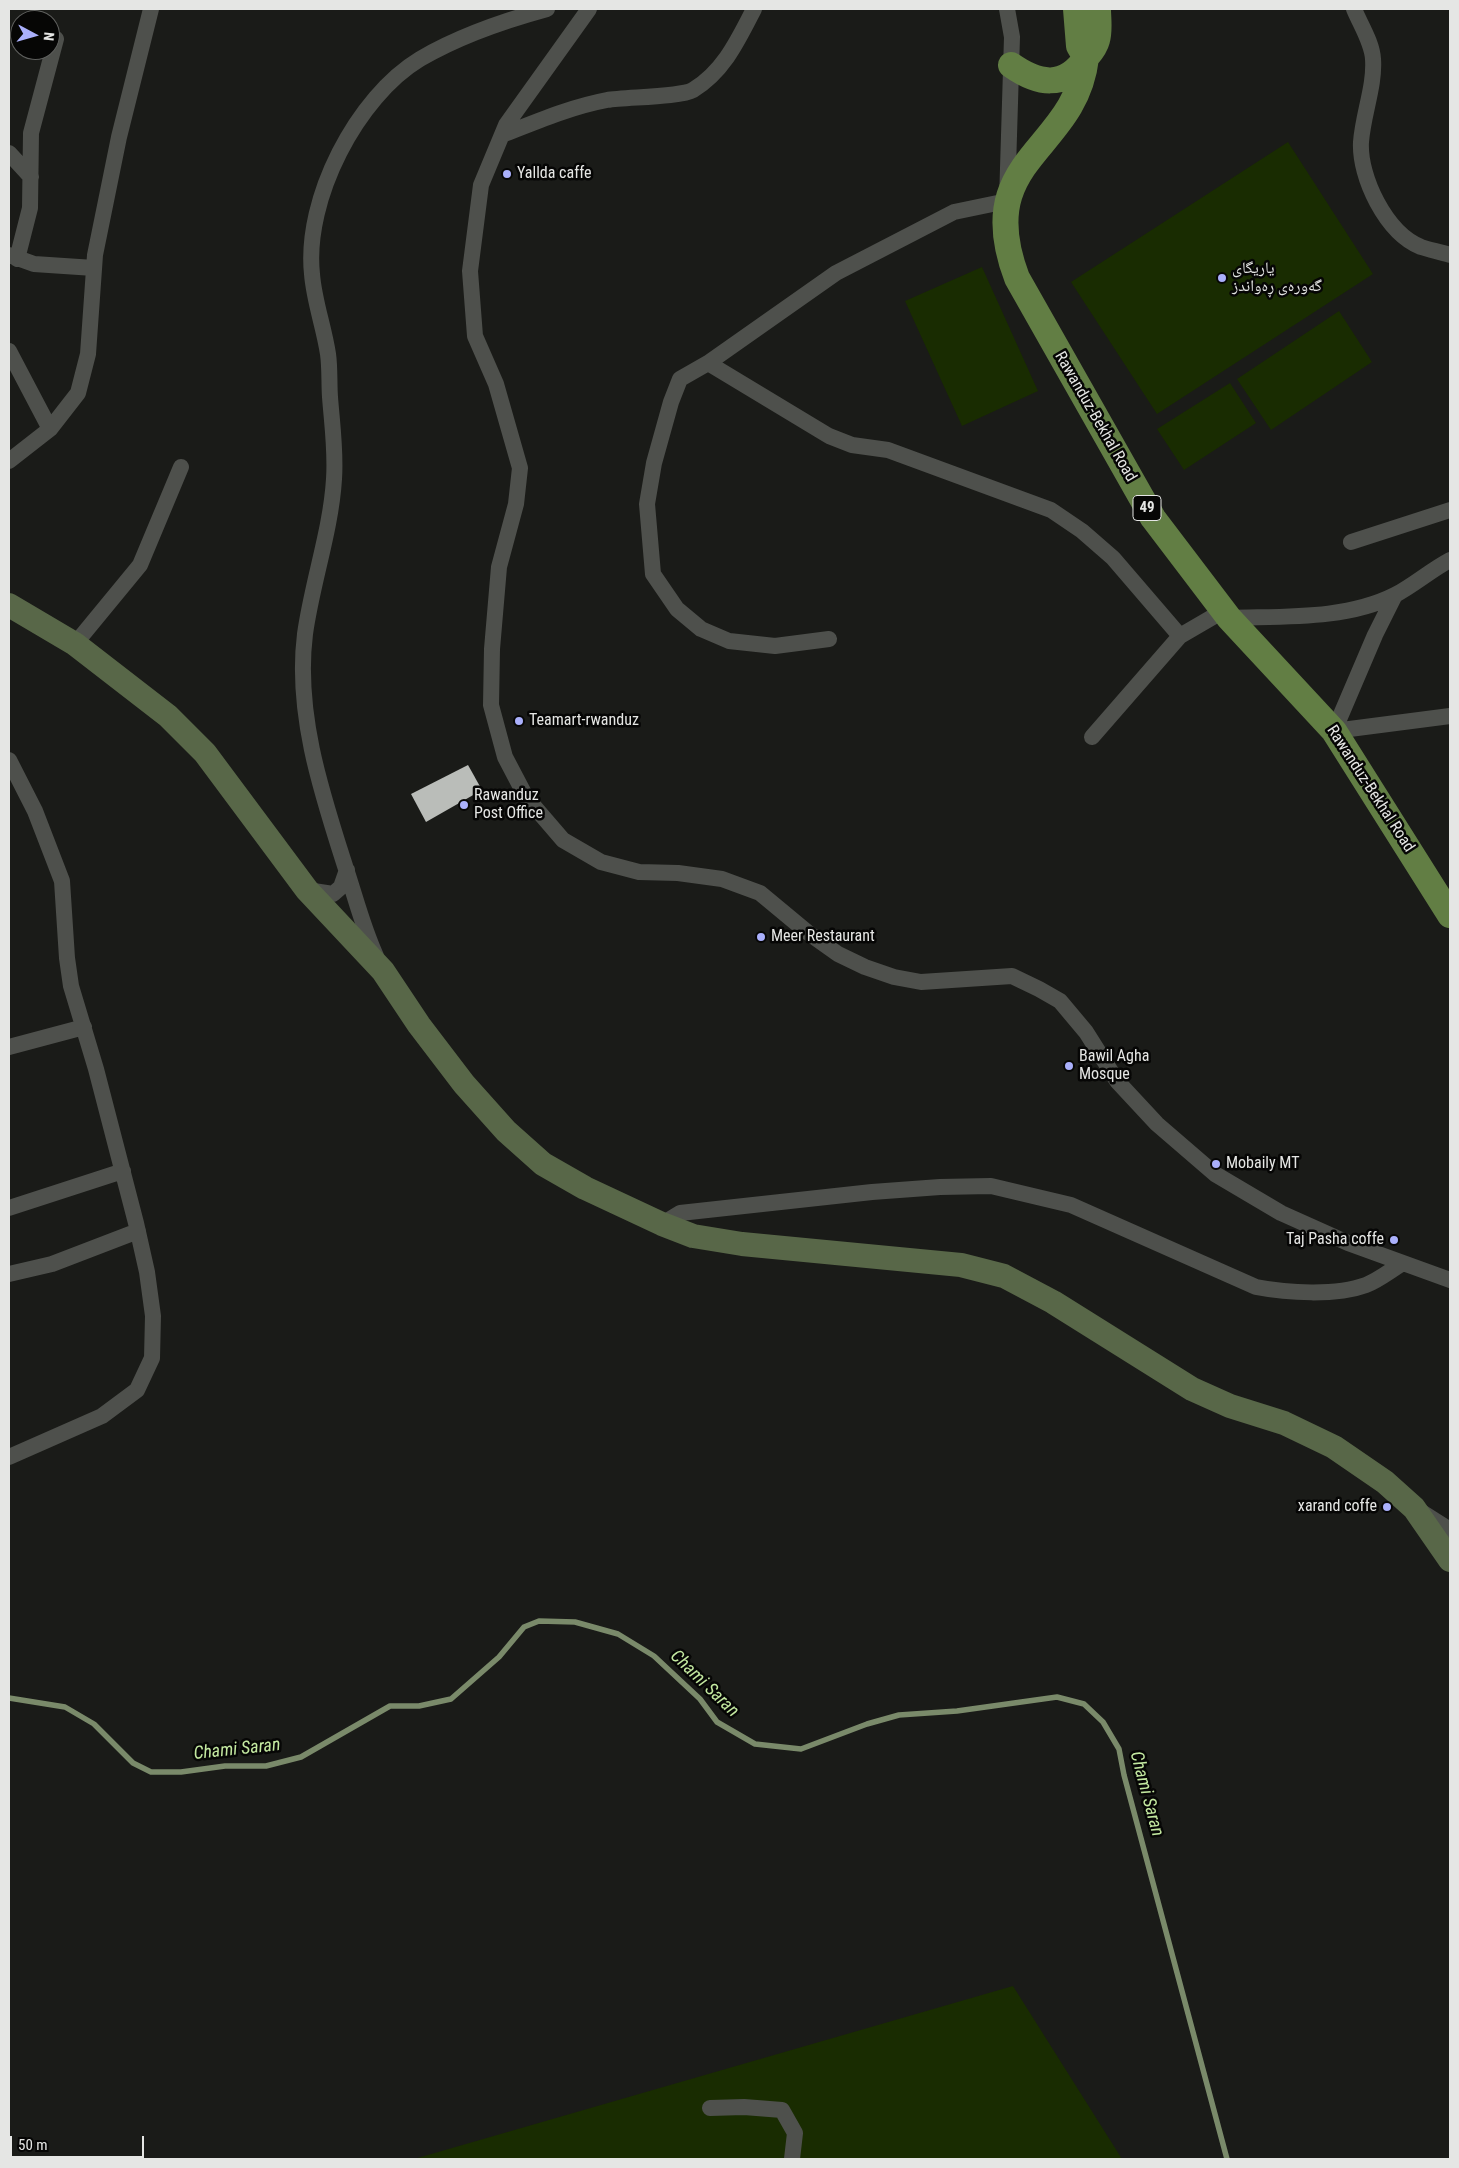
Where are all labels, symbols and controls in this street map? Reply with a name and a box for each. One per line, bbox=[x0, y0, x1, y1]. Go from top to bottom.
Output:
north arrow bbox=[10, 10, 60, 60]
text: N bbox=[41, 31, 57, 42]
place label: Yallda caffe bbox=[517, 164, 592, 184]
marker: Yallda caffe bbox=[501, 168, 513, 180]
place label: یاریگای گەورەی ڕەواندز bbox=[1232, 259, 1322, 297]
marker: یاریگای گەورەی ڕەواندز bbox=[1216, 272, 1228, 284]
street label: Rawanduz-Bekhal Road bbox=[1050, 349, 1140, 485]
road number: 49 bbox=[1133, 496, 1161, 520]
place label: Teamart-rwanduz bbox=[529, 711, 639, 731]
marker: Teamart-rwanduz bbox=[513, 715, 525, 727]
street label: Rawanduz-Bekhal Road bbox=[1322, 722, 1418, 856]
place label: Rawanduz Post Office bbox=[474, 786, 543, 824]
marker: Rawanduz Post Office bbox=[458, 799, 470, 811]
place label: Meer Restaurant bbox=[771, 927, 875, 947]
marker: Meer Restaurant bbox=[755, 931, 767, 943]
place label: Bawil Agha Mosque bbox=[1079, 1047, 1149, 1085]
marker: Bawil Agha Mosque bbox=[1063, 1060, 1075, 1072]
place label: Mobaily MT bbox=[1226, 1154, 1300, 1174]
marker: Mobaily MT bbox=[1210, 1158, 1222, 1170]
place label: Taj Pasha coffe bbox=[1286, 1230, 1384, 1250]
marker: Taj Pasha coffe bbox=[1388, 1234, 1400, 1246]
place label: xarand coffe bbox=[1298, 1497, 1377, 1517]
marker: xarand coffe bbox=[1381, 1501, 1393, 1513]
water label: Chami Saran bbox=[665, 1646, 743, 1722]
water label: Chami Saran bbox=[193, 1735, 281, 1765]
water label: Chami Saran bbox=[1124, 1749, 1168, 1839]
scale bar bbox=[12, 2126, 146, 2158]
text: 50 m bbox=[18, 2136, 48, 2154]

